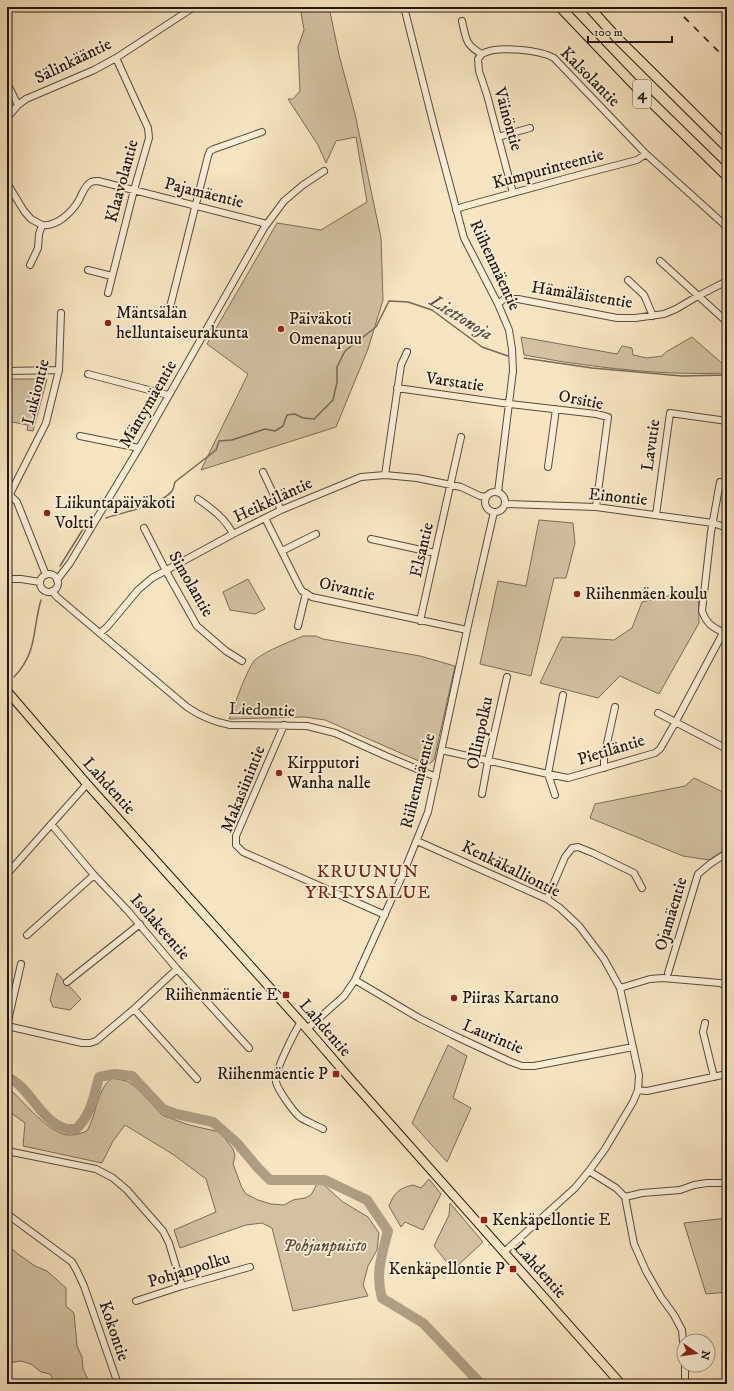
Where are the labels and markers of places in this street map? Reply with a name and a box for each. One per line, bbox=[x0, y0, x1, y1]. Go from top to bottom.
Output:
place label: Mäntsälän helluntaiseurakunta bbox=[116, 302, 249, 344]
place label: Päiväkoti Omenapuu bbox=[289, 308, 362, 350]
marker: Mäntsälän helluntaiseurakunta bbox=[103, 318, 113, 328]
marker: Päiväkoti Omenapuu bbox=[276, 324, 286, 334]
place label: Liikuntapäiväkoti Voltti bbox=[54, 492, 175, 534]
marker: Liikuntapäiväkoti Voltti bbox=[42, 508, 52, 518]
place label: Riihenmäen koulu bbox=[585, 583, 707, 605]
marker: Riihenmäen koulu bbox=[572, 589, 582, 599]
place label: Kirpputori Wanha nalle bbox=[286, 752, 371, 794]
marker: Kirpputori Wanha nalle bbox=[274, 768, 284, 778]
place label: Riihenmäentie E bbox=[165, 984, 278, 1006]
place label: Piiras Kartano bbox=[462, 987, 559, 1009]
marker: Riihenmäentie E bbox=[281, 990, 291, 1000]
marker: Piiras Kartano bbox=[449, 993, 459, 1003]
place label: Riihenmäentie P bbox=[217, 1063, 328, 1085]
marker: Riihenmäentie P bbox=[331, 1069, 341, 1079]
place label: Kenkäpellontie E bbox=[492, 1209, 611, 1231]
marker: Kenkäpellontie E bbox=[479, 1215, 489, 1225]
place label: Kenkäpellontie P bbox=[389, 1258, 505, 1280]
marker: Kenkäpellontie P bbox=[508, 1264, 518, 1274]

